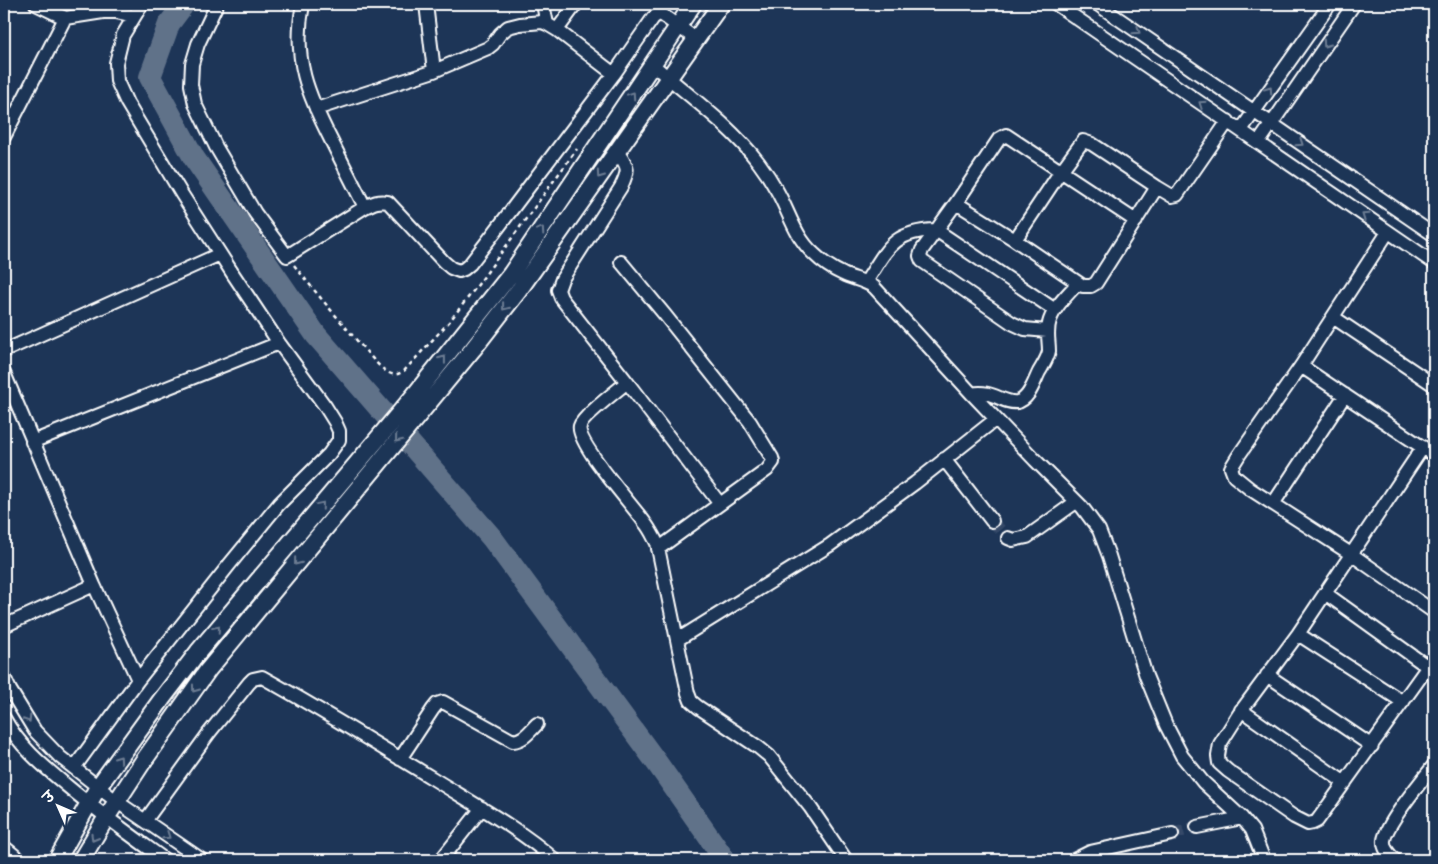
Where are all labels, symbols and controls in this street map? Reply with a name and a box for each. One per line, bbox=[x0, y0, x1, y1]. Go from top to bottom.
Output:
one-way arrow bbox=[1131, 25, 1141, 34]
one-way arrow bbox=[1323, 38, 1332, 48]
one-way arrow bbox=[1263, 87, 1272, 96]
one-way arrow bbox=[626, 91, 635, 101]
one-way arrow bbox=[1198, 101, 1208, 110]
one-way arrow bbox=[1294, 137, 1304, 146]
one-way arrow bbox=[597, 169, 606, 179]
one-way arrow bbox=[1361, 213, 1371, 222]
one-way arrow bbox=[535, 226, 544, 235]
one-way arrow bbox=[503, 301, 511, 310]
one-way arrow bbox=[437, 355, 446, 365]
one-way arrow bbox=[396, 433, 404, 442]
one-way arrow bbox=[315, 501, 324, 510]
one-way arrow bbox=[294, 557, 303, 566]
one-way arrow bbox=[211, 626, 219, 635]
one-way arrow bbox=[192, 683, 201, 693]
one-way arrow bbox=[22, 714, 31, 723]
one-way arrow bbox=[113, 755, 122, 765]
north arrow bbox=[32, 782, 82, 832]
text: उ bbox=[38, 787, 60, 808]
one-way arrow bbox=[161, 830, 170, 839]
one-way arrow bbox=[91, 833, 101, 842]

